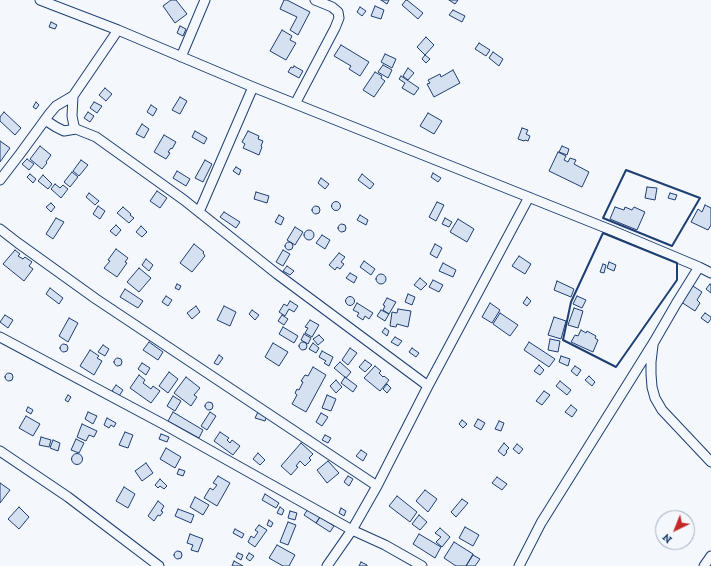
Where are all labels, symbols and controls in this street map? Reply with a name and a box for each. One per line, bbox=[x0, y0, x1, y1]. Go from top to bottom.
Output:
north arrow bbox=[655, 510, 695, 550]
text: N bbox=[660, 531, 675, 546]

